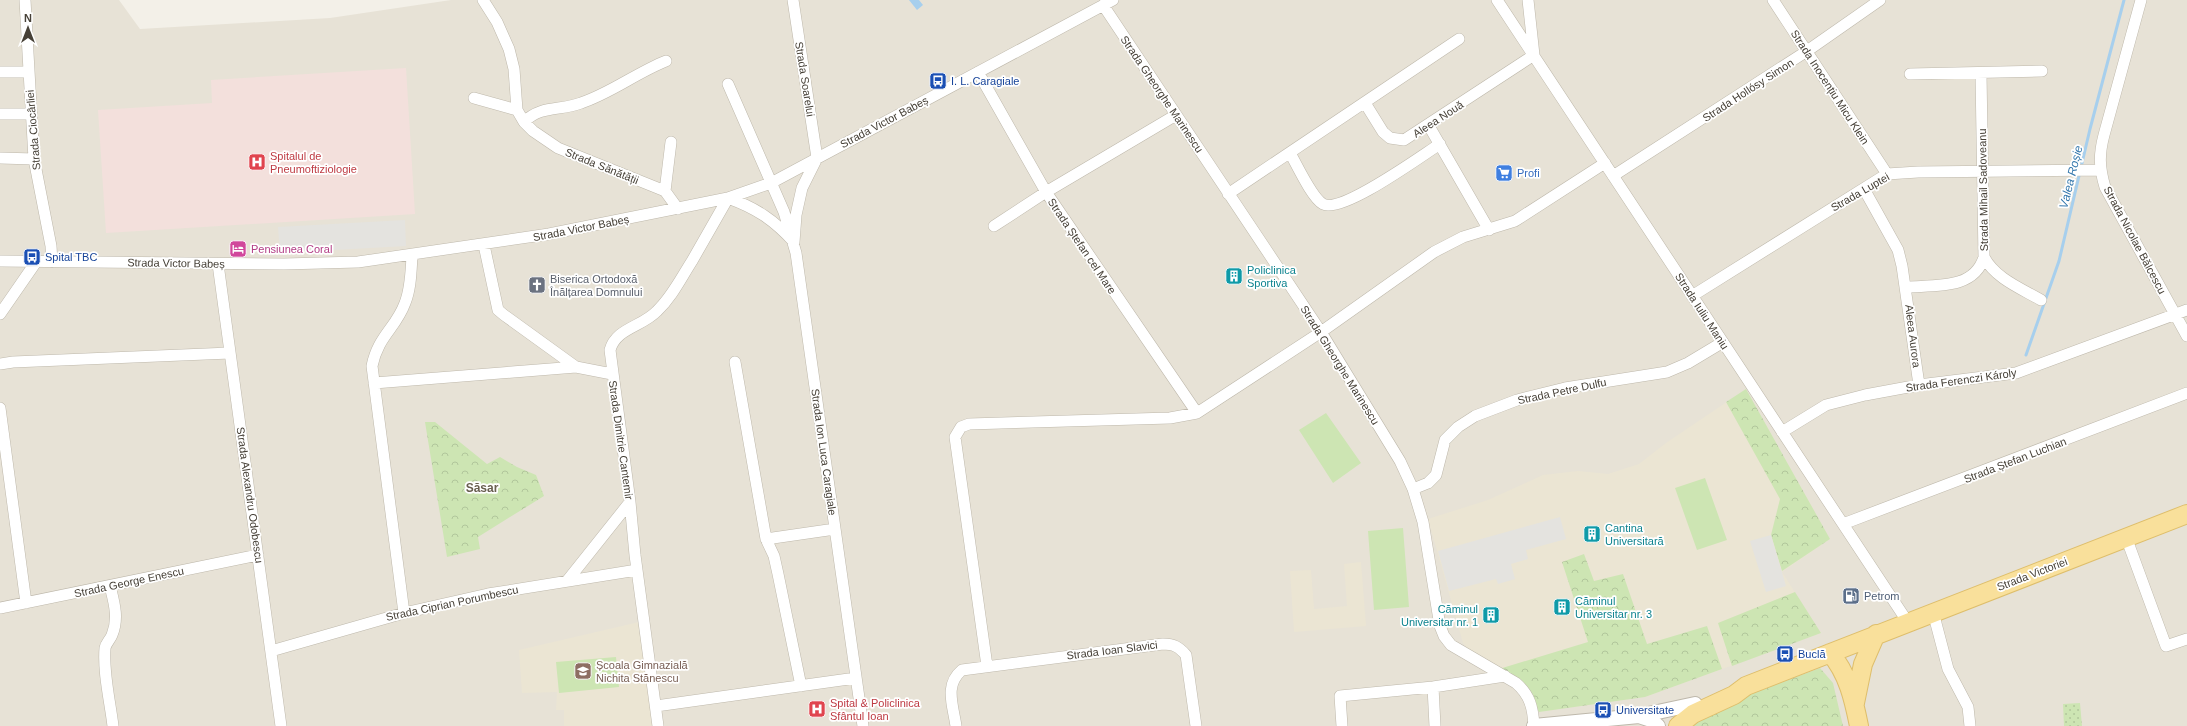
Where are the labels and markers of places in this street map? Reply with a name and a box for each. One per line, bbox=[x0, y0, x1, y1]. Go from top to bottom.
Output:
bus stop icon: I. L. Caragiale bbox=[928, 71, 948, 91]
place label: I. L. Caragiale bbox=[951, 75, 1019, 87]
place label: Spitalul de Pneumoftiziologie bbox=[270, 150, 357, 175]
hospital icon: Spitalul de Pneumoftiziologie bbox=[247, 152, 267, 172]
supermarket icon: Profi bbox=[1494, 163, 1514, 183]
place label: Profi bbox=[1517, 167, 1540, 179]
hotel icon: Pensiunea Coral bbox=[228, 239, 248, 259]
place label: Pensiunea Coral bbox=[251, 243, 332, 255]
bus stop icon: Spital TBC bbox=[22, 247, 42, 267]
place label: Spital TBC bbox=[45, 251, 97, 263]
place label: Policlinica Sportiva bbox=[1247, 264, 1297, 289]
building icon: Policlinica Sportiva bbox=[1224, 266, 1244, 286]
place label: Biserica Ortodoxă Înălțarea Domnului bbox=[549, 273, 642, 298]
church icon: Biserica Ortodoxă Înălțarea Domnului bbox=[527, 275, 547, 295]
place label: Cantina Universitară bbox=[1605, 522, 1665, 547]
building icon: Cantina Universitară bbox=[1582, 524, 1602, 544]
fuel station icon: Petrom bbox=[1841, 586, 1861, 606]
place label: Petrom bbox=[1864, 590, 1899, 602]
place label: Căminul Universitar nr. 3 bbox=[1575, 595, 1652, 620]
building icon: Căminul Universitar nr. 3 bbox=[1552, 597, 1572, 617]
place label: Căminul Universitar nr. 1 bbox=[1401, 603, 1478, 628]
building icon: Căminul Universitar nr. 1 bbox=[1481, 605, 1501, 625]
bus stop icon: Buclă bbox=[1775, 644, 1795, 664]
place label: Buclă bbox=[1798, 648, 1826, 660]
place label: Școala Gimnazială Nichita Stănescu bbox=[596, 659, 689, 684]
school or university icon: Școala Gimnazială Nichita Stănescu bbox=[573, 661, 593, 681]
place label: Spital & Policlinica Sfântul Ioan bbox=[830, 697, 921, 722]
hospital icon: Spital & Policlinica Sfântul Ioan bbox=[807, 699, 827, 719]
bus stop icon: Universitate bbox=[1593, 700, 1613, 720]
place label: Universitate bbox=[1616, 704, 1674, 716]

